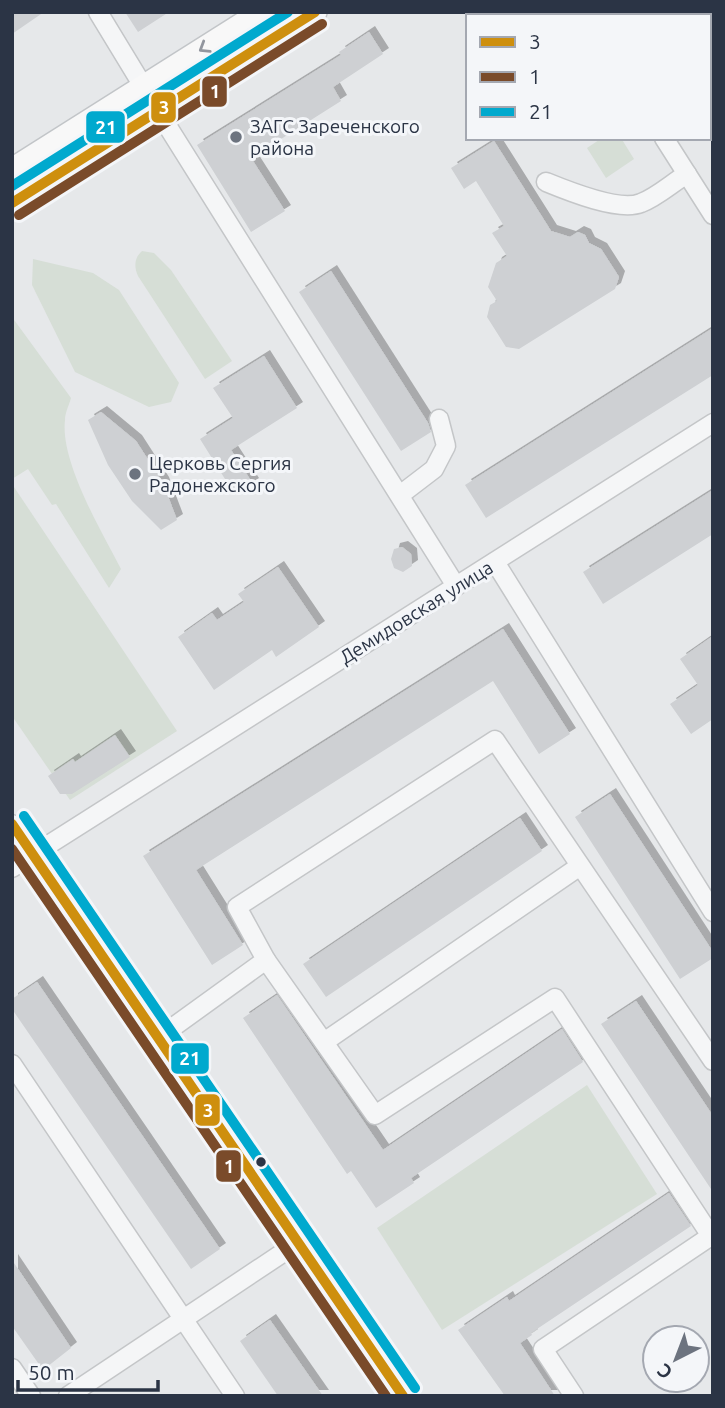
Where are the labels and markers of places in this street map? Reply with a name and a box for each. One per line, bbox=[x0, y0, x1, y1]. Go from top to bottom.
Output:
place label: ЗАГС Зареченского района bbox=[250, 115, 420, 159]
marker: ЗАГС Зареченского района bbox=[228, 129, 244, 145]
place label: Церковь Сергия Радонежского bbox=[149, 452, 292, 496]
marker: Церковь Сергия Радонежского bbox=[127, 466, 143, 482]
unlabelled marker bbox=[254, 1155, 268, 1169]

